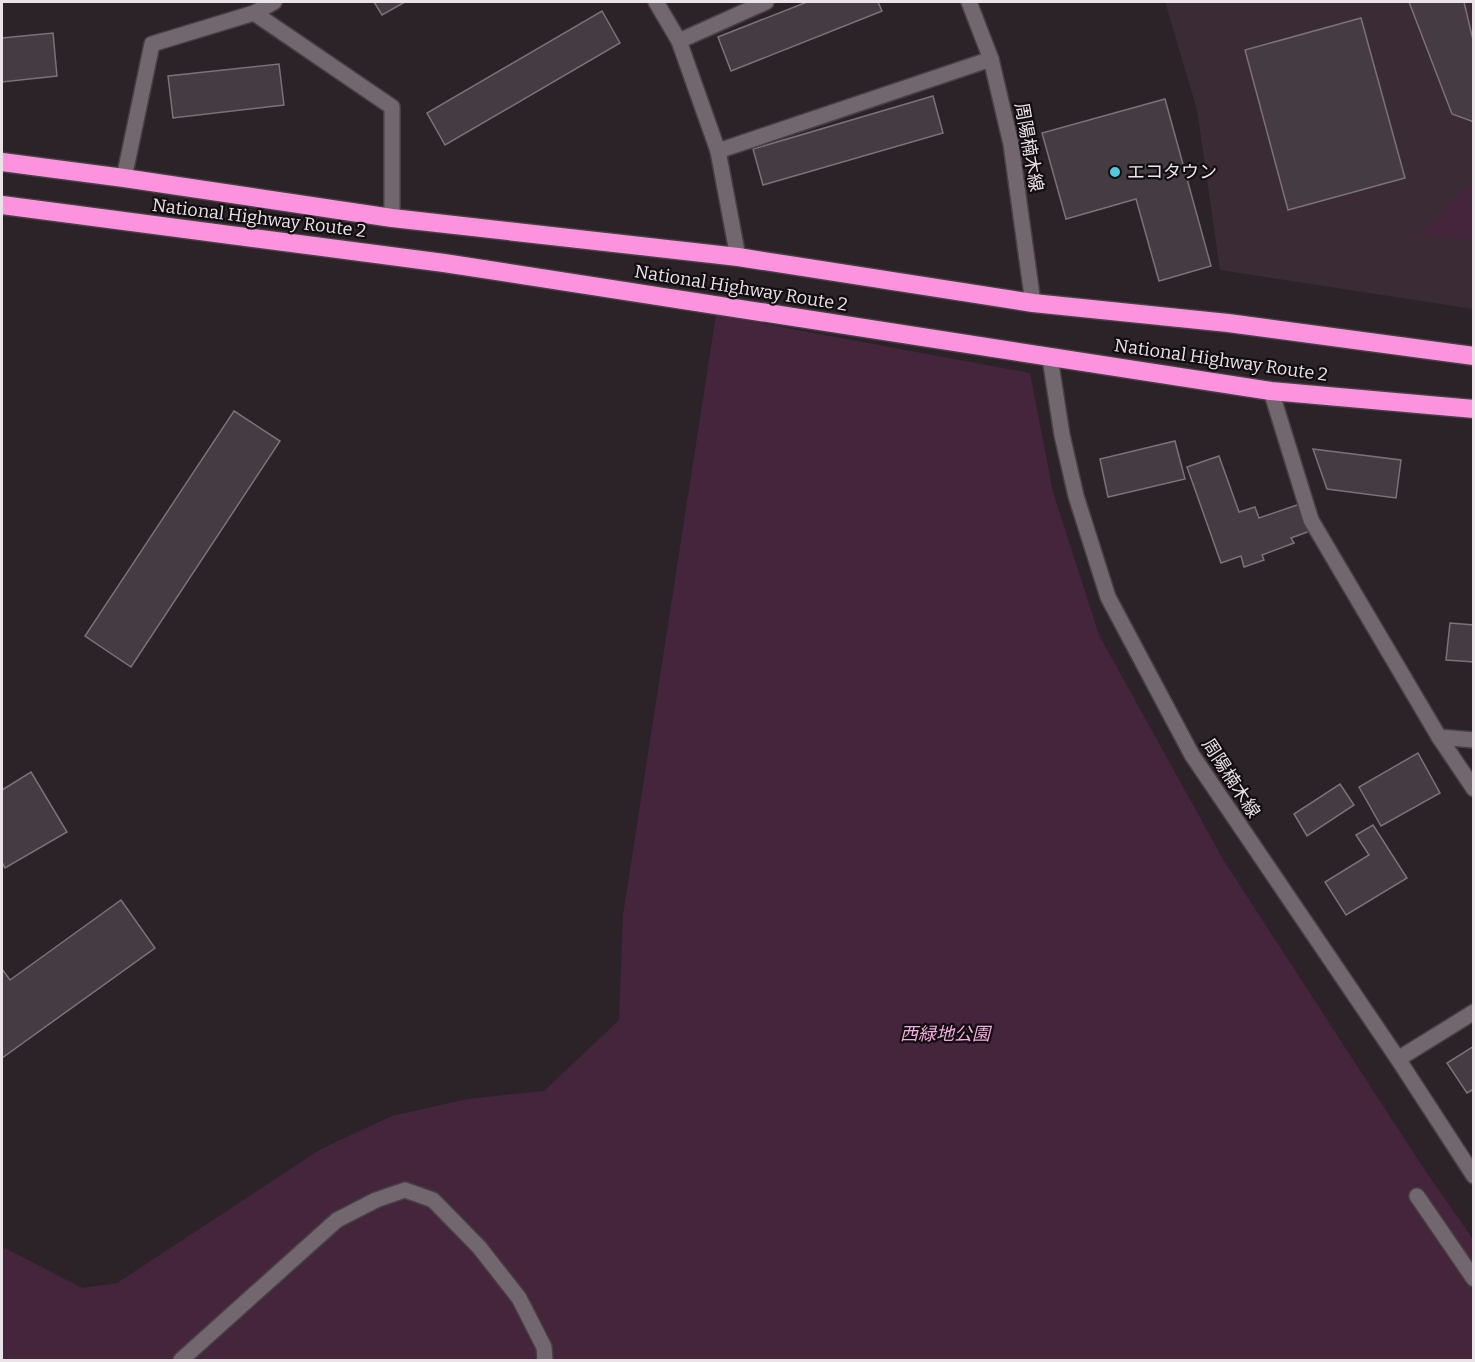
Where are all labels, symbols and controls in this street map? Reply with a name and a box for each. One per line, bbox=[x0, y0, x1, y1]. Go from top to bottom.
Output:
street label: 周陽楠木線 bbox=[1010, 101, 1048, 193]
place label: エコタウン bbox=[1127, 161, 1217, 183]
marker: エコタウン bbox=[1108, 165, 1122, 179]
street label: National Highway Route 2 bbox=[151, 194, 367, 242]
street label: National Highway Route 2 bbox=[633, 260, 849, 316]
street label: National Highway Route 2 bbox=[1113, 334, 1329, 386]
street label: 周陽楠木線 bbox=[1197, 734, 1265, 822]
park label: 西緑地公園 bbox=[900, 1023, 993, 1045]

